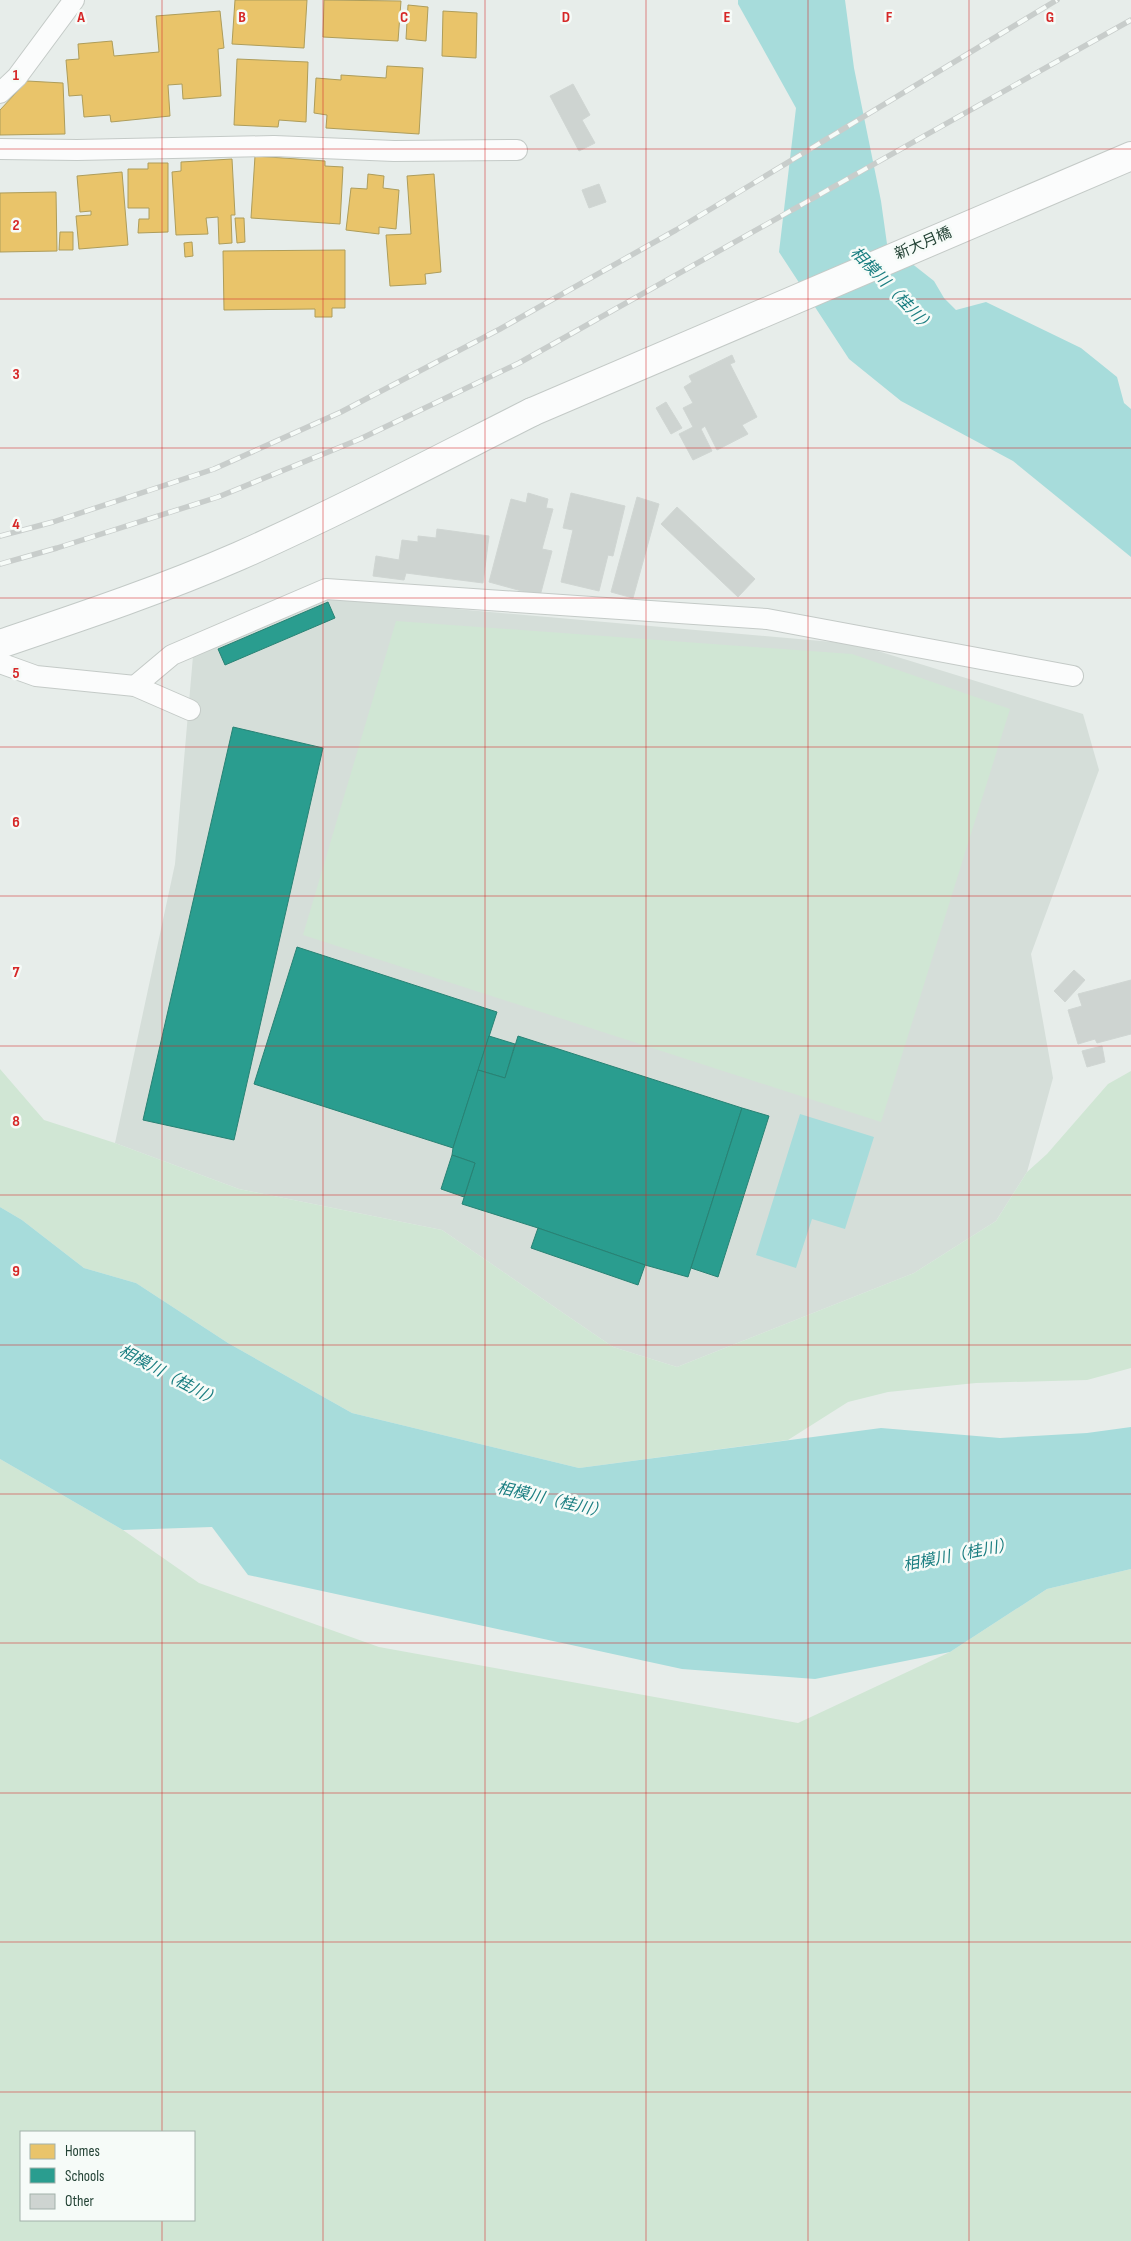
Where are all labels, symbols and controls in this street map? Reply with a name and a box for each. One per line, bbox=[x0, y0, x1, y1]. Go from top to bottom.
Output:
text: A bbox=[76, 8, 85, 27]
text: B bbox=[238, 8, 246, 27]
text: C bbox=[400, 8, 408, 27]
text: D bbox=[562, 8, 570, 27]
text: E bbox=[724, 8, 731, 27]
text: F bbox=[886, 8, 893, 27]
text: G bbox=[1046, 8, 1054, 27]
text: 1 bbox=[13, 66, 20, 85]
text: 2 bbox=[12, 216, 20, 235]
street label: 新大月橋 bbox=[892, 223, 955, 264]
water label: 相模川（桂川） bbox=[846, 243, 938, 337]
text: 3 bbox=[12, 365, 20, 384]
text: 4 bbox=[12, 515, 20, 534]
text: 5 bbox=[12, 664, 20, 683]
text: 6 bbox=[12, 813, 20, 832]
text: 7 bbox=[13, 963, 20, 982]
text: 8 bbox=[12, 1112, 20, 1131]
text: 9 bbox=[12, 1262, 20, 1281]
water label: 相模川（桂川） bbox=[115, 1342, 223, 1411]
water label: 相模川（桂川） bbox=[495, 1479, 608, 1522]
water label: 相模川（桂川） bbox=[901, 1535, 1015, 1575]
legend bbox=[20, 2131, 195, 2221]
text: Homes bbox=[65, 2142, 100, 2161]
text: Schools bbox=[65, 2167, 104, 2186]
text: Other bbox=[65, 2192, 94, 2211]

